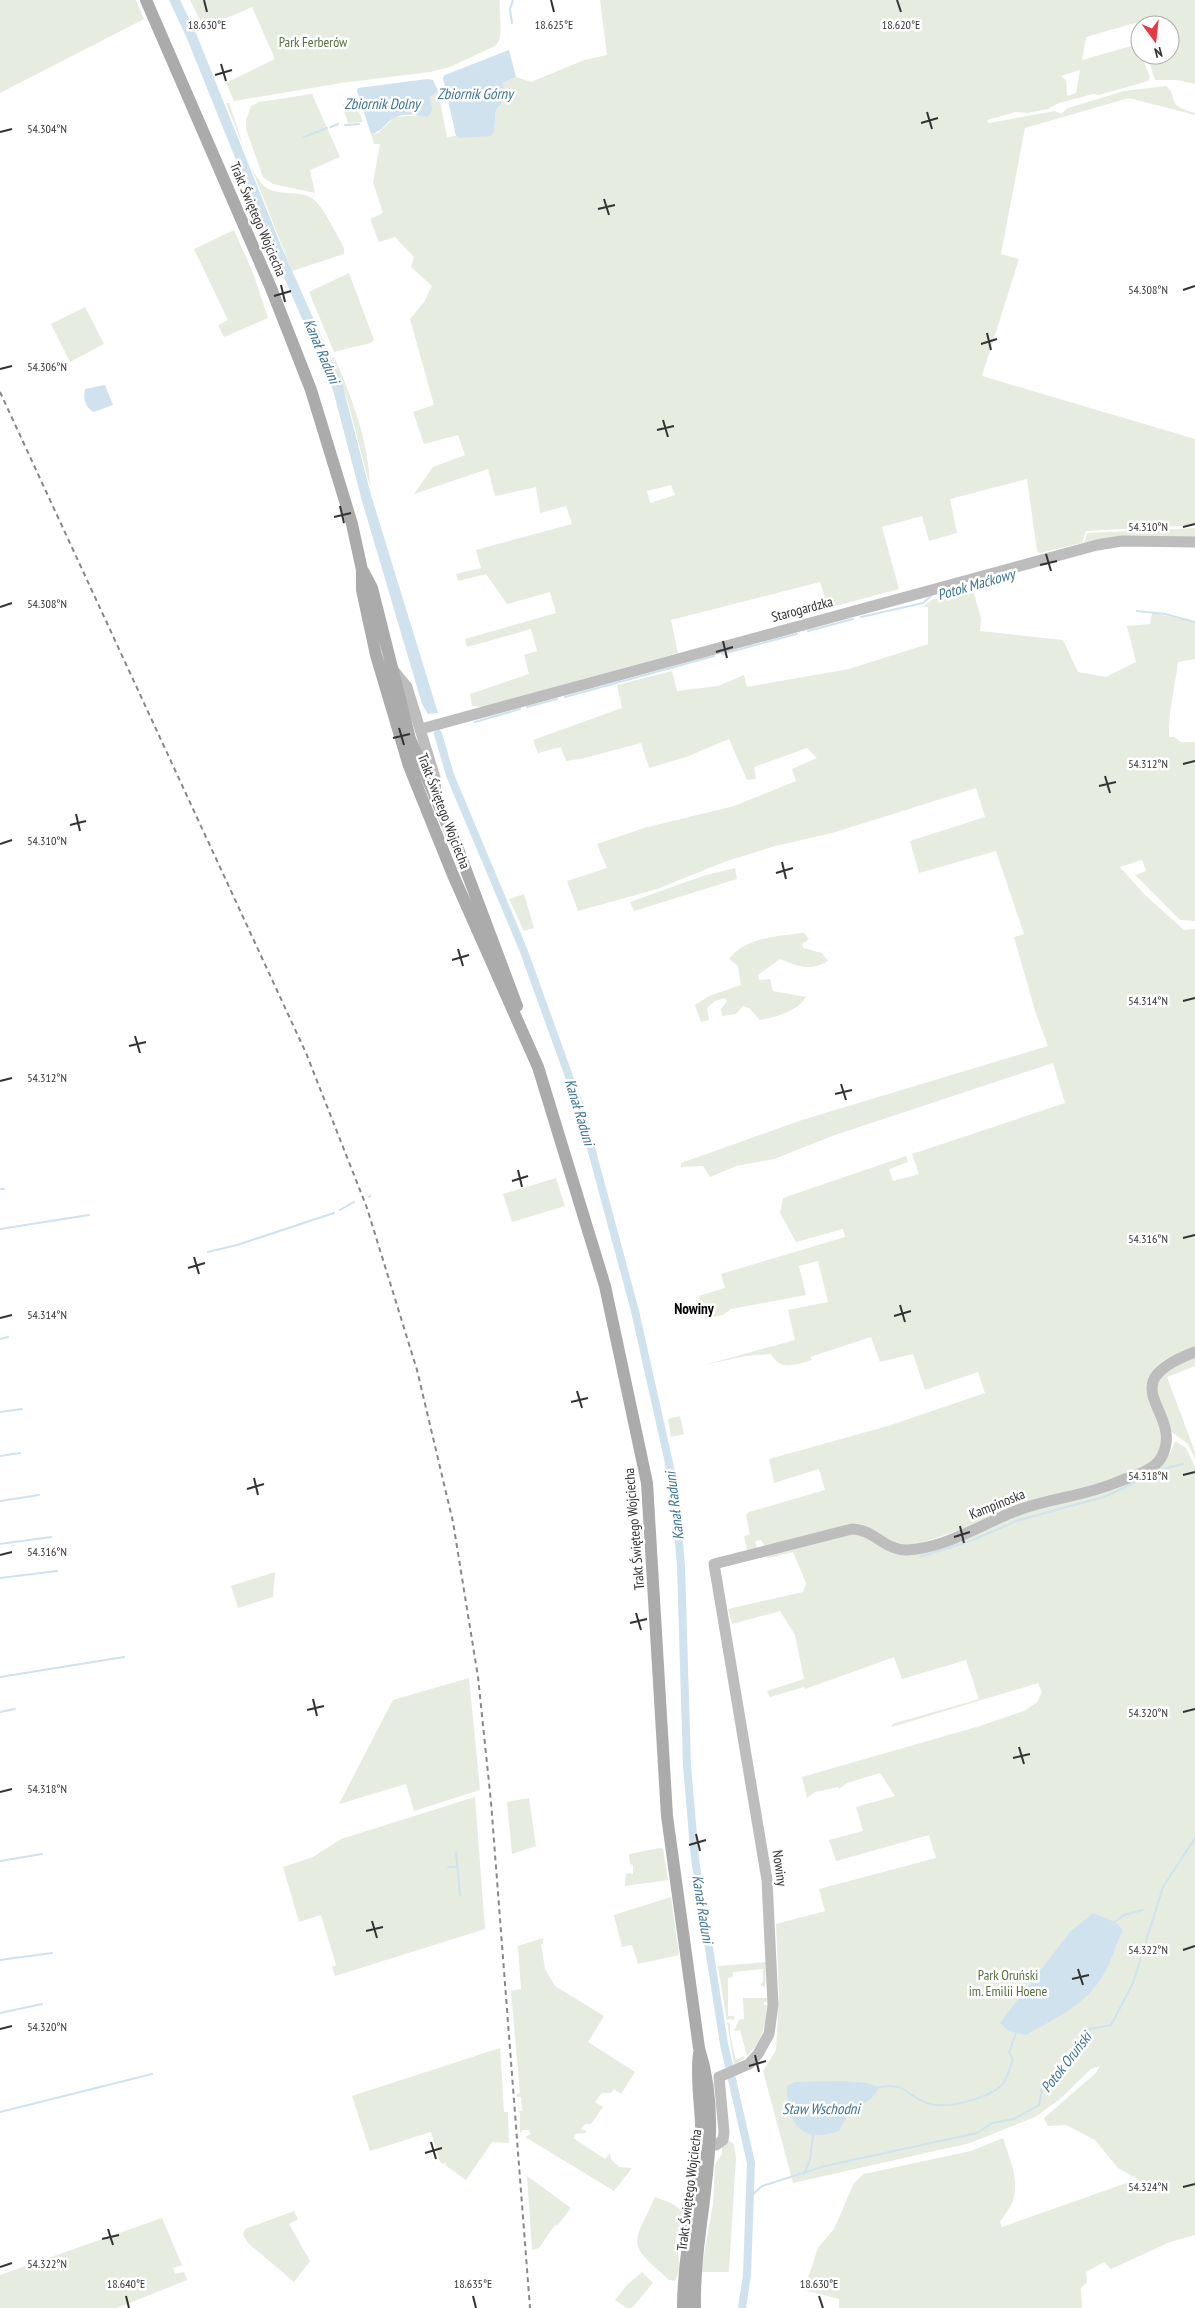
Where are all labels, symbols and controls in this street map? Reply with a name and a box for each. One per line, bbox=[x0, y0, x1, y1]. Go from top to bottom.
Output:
north arrow bbox=[1130, 15, 1180, 65]
text: 18.630°E bbox=[188, 17, 226, 32]
text: 18.625°E bbox=[535, 17, 573, 32]
text: 18.620°E bbox=[882, 17, 920, 32]
park label: Park Ferberów bbox=[279, 33, 348, 51]
text: N bbox=[1152, 43, 1164, 62]
water label: Zbiornik Górny bbox=[437, 84, 515, 103]
water label: Zbiornik Dolny bbox=[344, 94, 422, 113]
text: 54.304°N bbox=[27, 121, 67, 136]
street label: Trakt Świętego Wojciecha bbox=[226, 159, 290, 279]
text: 54.308°N bbox=[1128, 282, 1168, 297]
water label: Kanał Raduni bbox=[300, 316, 345, 388]
text: 54.306°N bbox=[27, 359, 67, 374]
text: 54.310°N bbox=[1128, 519, 1168, 534]
water label: Potok Maćkowy bbox=[935, 563, 1019, 604]
street label: Starogardzka bbox=[769, 592, 835, 626]
text: 54.308°N bbox=[27, 596, 67, 611]
street label: Trakt Świętego Wojciecha bbox=[414, 751, 474, 871]
text: 54.312°N bbox=[1128, 756, 1168, 771]
text: 54.310°N bbox=[27, 833, 67, 848]
text: 54.314°N bbox=[1128, 993, 1168, 1008]
text: 54.312°N bbox=[27, 1070, 67, 1085]
water label: Kanał Raduni bbox=[561, 1077, 600, 1149]
text: 54.316°N bbox=[1128, 1231, 1168, 1246]
district label: Nowiny bbox=[674, 1299, 715, 1318]
text: 54.314°N bbox=[27, 1307, 67, 1322]
street label: Trakt Świętego Wojciecha bbox=[620, 1467, 648, 1591]
text: 54.318°N bbox=[1128, 1468, 1168, 1483]
water label: Kanał Raduni bbox=[660, 1469, 688, 1541]
street label: Kampinoska bbox=[967, 1485, 1027, 1523]
text: 54.316°N bbox=[27, 1544, 67, 1559]
text: 54.320°N bbox=[1128, 1705, 1168, 1720]
text: 54.318°N bbox=[27, 1781, 67, 1796]
street label: Nowiny bbox=[769, 1849, 792, 1888]
water label: Kanał Raduni bbox=[688, 1874, 718, 1946]
text: 54.322°N bbox=[1128, 1942, 1168, 1957]
park label: Park Oruński im. Emilii Hoene bbox=[969, 1966, 1047, 2000]
text: 54.320°N bbox=[27, 2019, 67, 2034]
water label: Potok Oruński bbox=[1036, 2027, 1097, 2096]
water label: Staw Wschodni bbox=[782, 2099, 861, 2118]
street label: Trakt Świętego Wojciecha bbox=[673, 2128, 705, 2252]
text: 54.324°N bbox=[1128, 2179, 1168, 2194]
text: 54.322°N bbox=[27, 2256, 67, 2271]
text: 18.640°E bbox=[107, 2276, 145, 2291]
text: 18.635°E bbox=[454, 2276, 492, 2291]
text: 18.630°E bbox=[800, 2276, 838, 2291]

